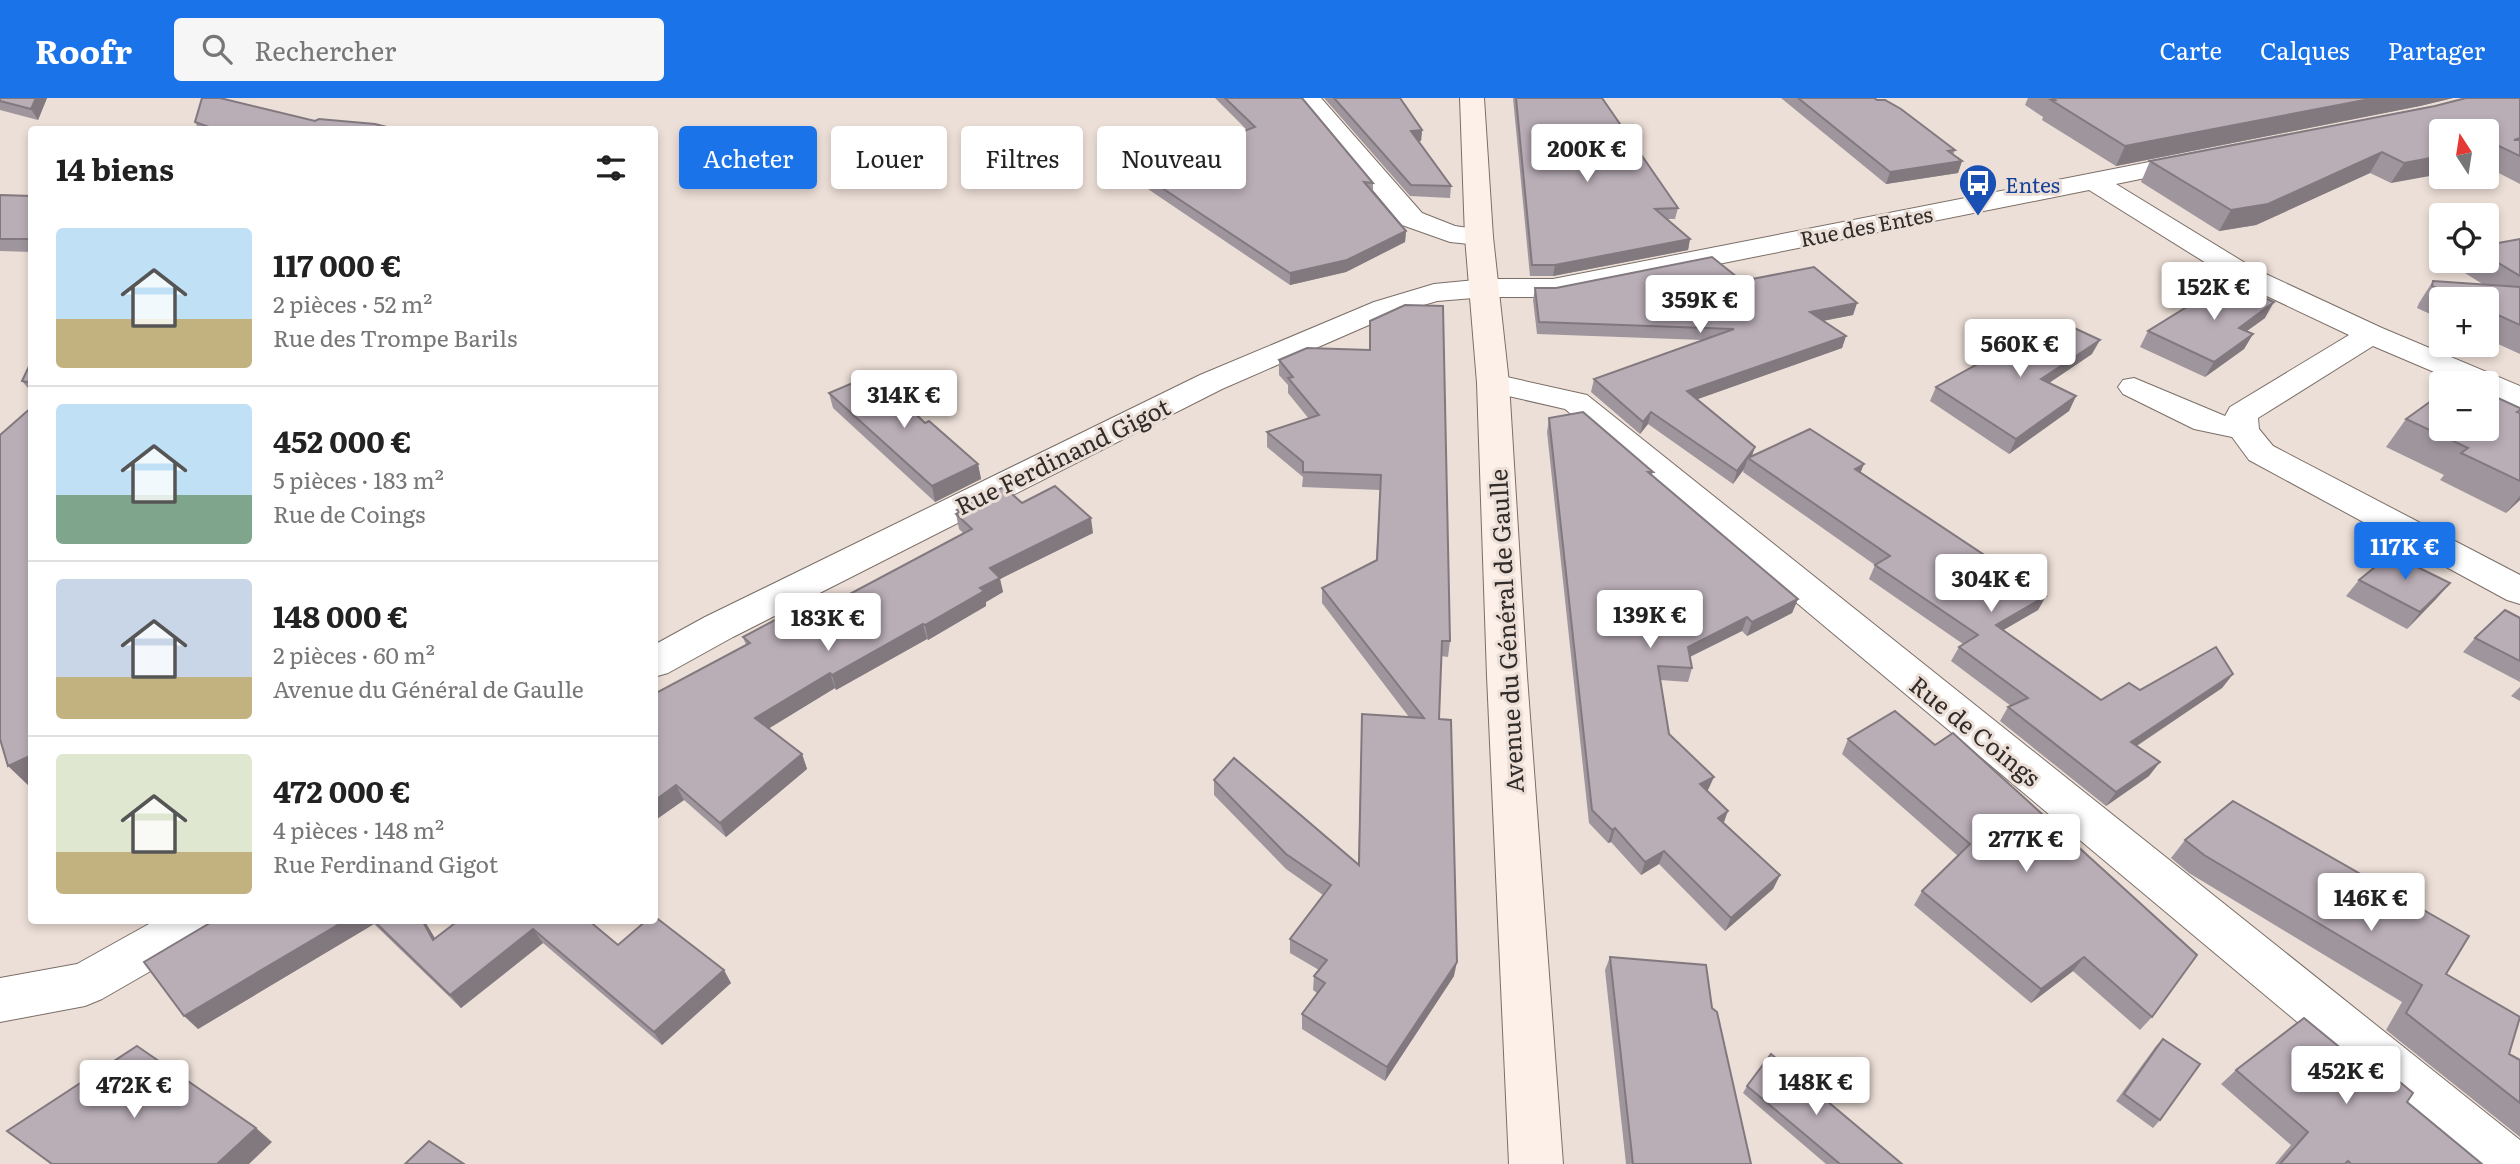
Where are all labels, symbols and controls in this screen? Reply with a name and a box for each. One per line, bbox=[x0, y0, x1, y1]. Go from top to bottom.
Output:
search box bbox=[174, 18, 664, 81]
text: Roofr bbox=[35, 25, 132, 74]
icon: search bbox=[198, 30, 236, 68]
text: Rechercher bbox=[254, 30, 396, 69]
text: Carte bbox=[2159, 32, 2222, 67]
text: Calques bbox=[2260, 32, 2350, 67]
text: Partager bbox=[2388, 32, 2485, 67]
north arrow bbox=[2429, 119, 2499, 189]
map controls bbox=[2429, 119, 2499, 441]
pin: 200K € bbox=[1530, 125, 1644, 184]
chip: Acheter bbox=[679, 126, 817, 189]
chip: Louer bbox=[831, 126, 947, 189]
chip: Filtres bbox=[961, 126, 1083, 189]
chip: Nouveau bbox=[1097, 126, 1246, 189]
text: 200K € bbox=[1547, 130, 1627, 164]
text: 14 biens bbox=[56, 146, 174, 190]
icon: filters bbox=[592, 149, 630, 187]
bus stop icon: Entes bbox=[1957, 162, 1999, 217]
place label: Entes bbox=[2005, 168, 2060, 199]
street label: Rue des Entes bbox=[1797, 197, 1935, 253]
button: locate bbox=[2429, 203, 2499, 273]
text: 117 000 € bbox=[273, 242, 402, 286]
icon: home bbox=[112, 256, 196, 340]
pin: 152K € bbox=[2157, 262, 2271, 322]
text: 152K € bbox=[2178, 268, 2250, 302]
pin: 359K € bbox=[1643, 275, 1757, 335]
text: 359K € bbox=[1662, 281, 1738, 315]
text: 2 pièces · 52 m² bbox=[273, 286, 432, 320]
button: + bbox=[2429, 287, 2499, 357]
text: Rue des Trompe Barils bbox=[273, 320, 517, 354]
pin: 560K € bbox=[1963, 320, 2077, 379]
text: 560K € bbox=[1981, 325, 2059, 359]
pin: 314K € bbox=[847, 370, 961, 430]
button: − bbox=[2429, 371, 2499, 441]
text: 314K € bbox=[867, 376, 941, 410]
street label: Rue Ferdinand Gigot bbox=[949, 388, 1175, 522]
text: 452 000 € bbox=[273, 418, 412, 462]
icon: home bbox=[112, 432, 196, 516]
text: 5 pièces · 183 m² bbox=[273, 462, 444, 496]
street label: Avenue du Général de Gaulle bbox=[1479, 468, 1531, 794]
text: Rue de Coings bbox=[273, 496, 425, 530]
pin: 117K € bbox=[2348, 522, 2462, 582]
text: 117K € bbox=[2370, 528, 2440, 562]
pin: 304K € bbox=[1934, 554, 2048, 614]
text: 304K € bbox=[1951, 560, 2031, 594]
pin: 139K € bbox=[1593, 590, 1707, 650]
text: 148 000 € bbox=[273, 593, 408, 637]
pin: 183K € bbox=[771, 594, 885, 653]
text: 139K € bbox=[1613, 596, 1687, 630]
text: 183K € bbox=[791, 599, 865, 633]
icon: home bbox=[112, 607, 196, 691]
text: 2 pièces · 60 m² bbox=[273, 637, 435, 671]
street label: Rue de Coings bbox=[1903, 666, 2049, 794]
text: Avenue du Général de Gaulle bbox=[273, 671, 584, 705]
text: 472 000 € bbox=[273, 768, 411, 812]
icon: home bbox=[112, 782, 196, 866]
text: 4 pièces · 148 m² bbox=[273, 812, 444, 846]
pin: 277K € bbox=[1969, 814, 2083, 874]
text: 277K € bbox=[1988, 820, 2064, 854]
text: Rue Ferdinand Gigot bbox=[273, 846, 498, 880]
pin: 146K € bbox=[2314, 874, 2428, 933]
text: 146K € bbox=[2334, 879, 2408, 913]
pin: 452K € bbox=[2289, 1046, 2403, 1106]
text: 452K € bbox=[2307, 1052, 2385, 1086]
pin: 148K € bbox=[1759, 1058, 1873, 1117]
pin: 472K € bbox=[77, 1060, 191, 1120]
text: 148K € bbox=[1779, 1063, 1853, 1097]
text: 472K € bbox=[96, 1066, 172, 1100]

